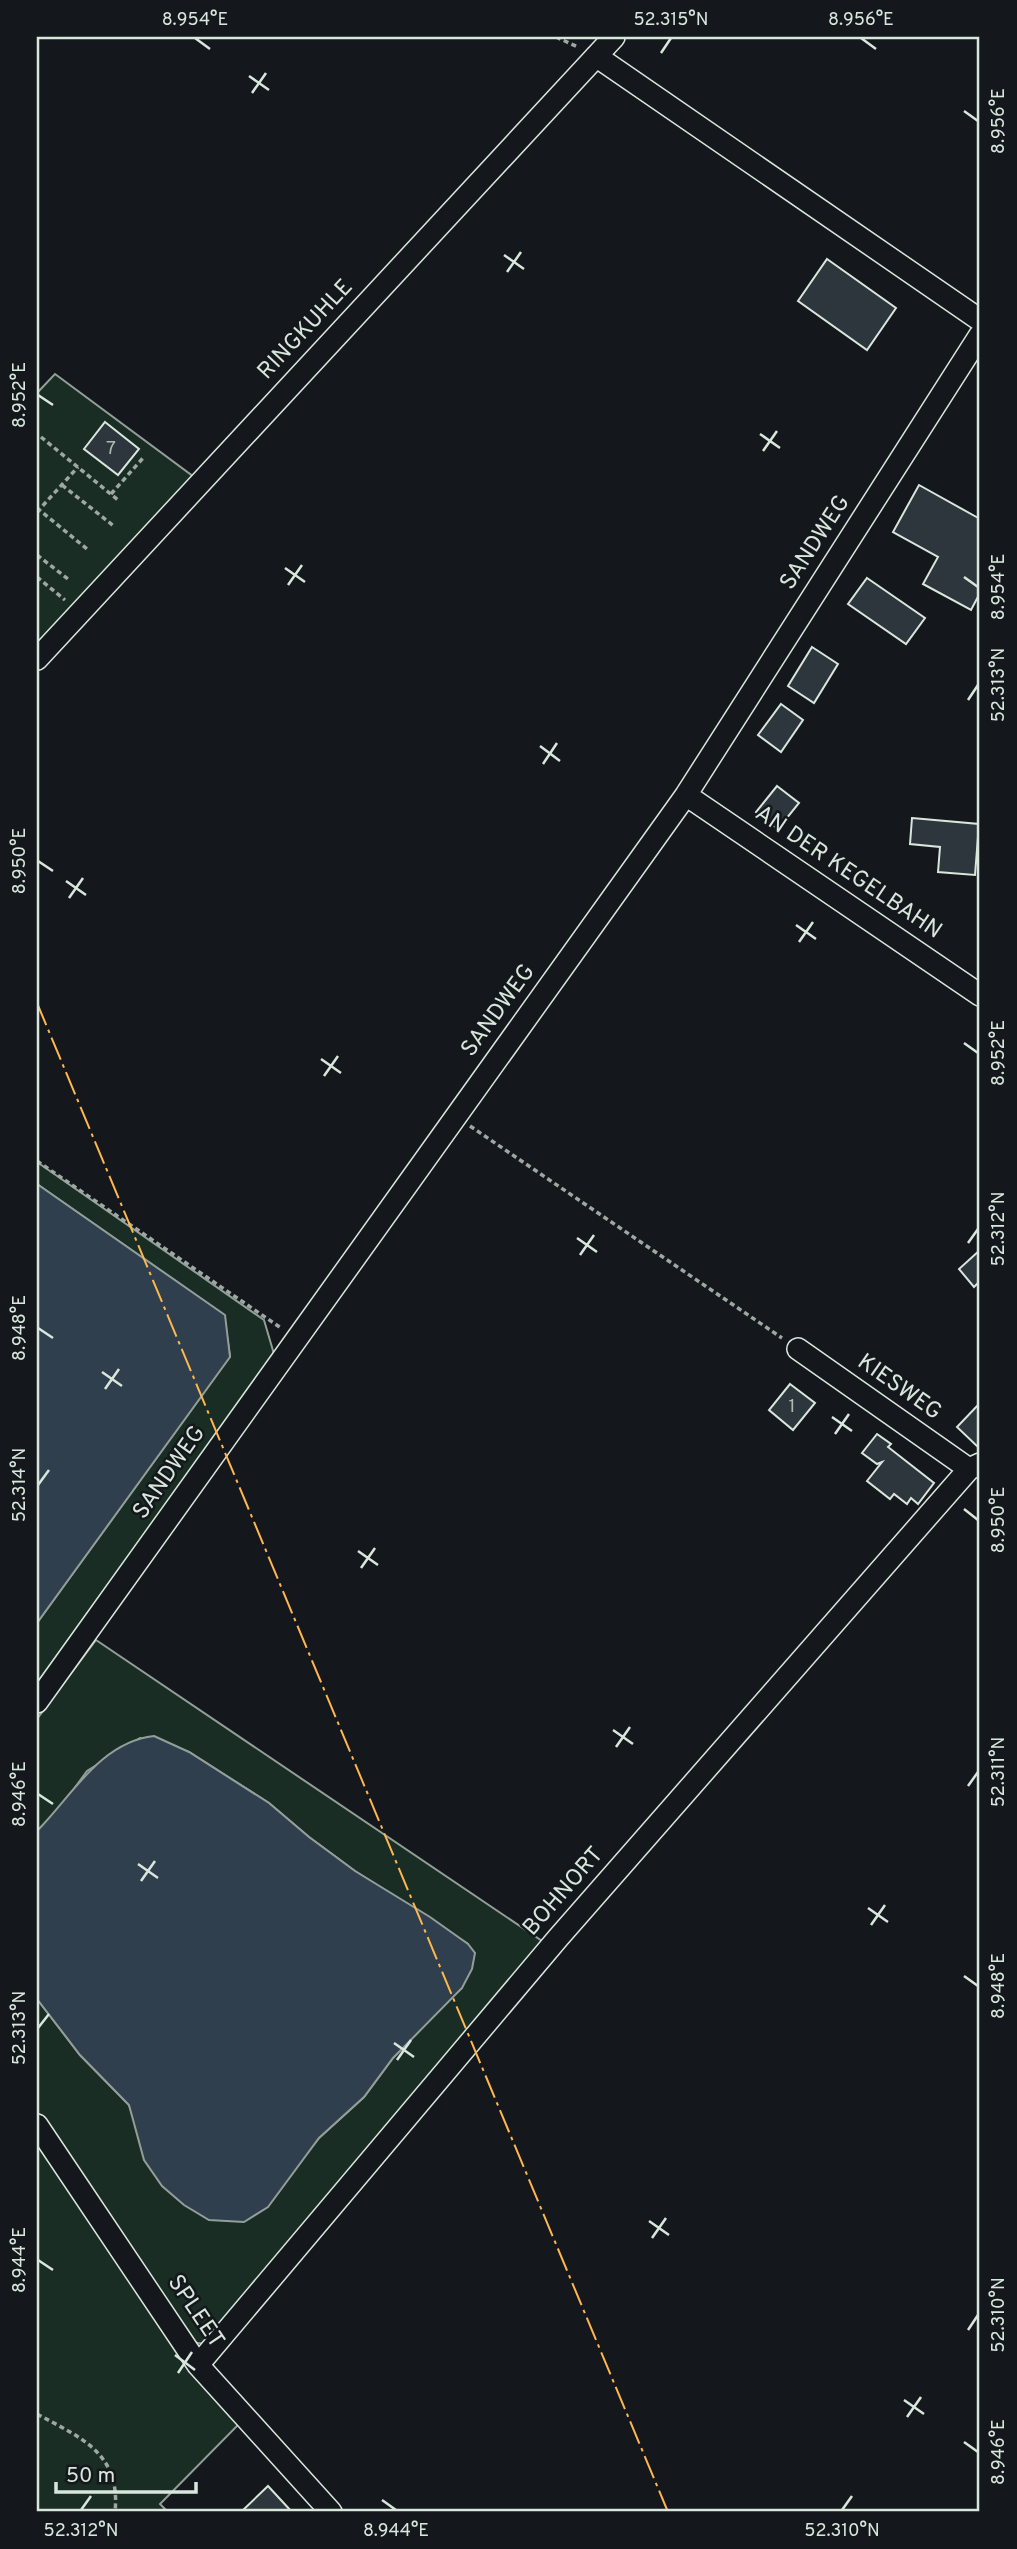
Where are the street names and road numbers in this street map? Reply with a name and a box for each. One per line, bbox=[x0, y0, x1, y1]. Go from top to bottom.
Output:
street label: RINGKUHLE bbox=[252, 274, 360, 386]
street label: SANDWEG bbox=[775, 490, 857, 596]
street label: AN DER KEGELBAHN bbox=[749, 800, 947, 946]
street label: SANDWEG bbox=[456, 959, 542, 1063]
street label: KIESWEG bbox=[851, 1348, 947, 1428]
street label: SANDWEG bbox=[127, 1421, 213, 1525]
street label: BOHNORT bbox=[517, 1841, 611, 1943]
street label: SPLEET bbox=[160, 2270, 230, 2354]

